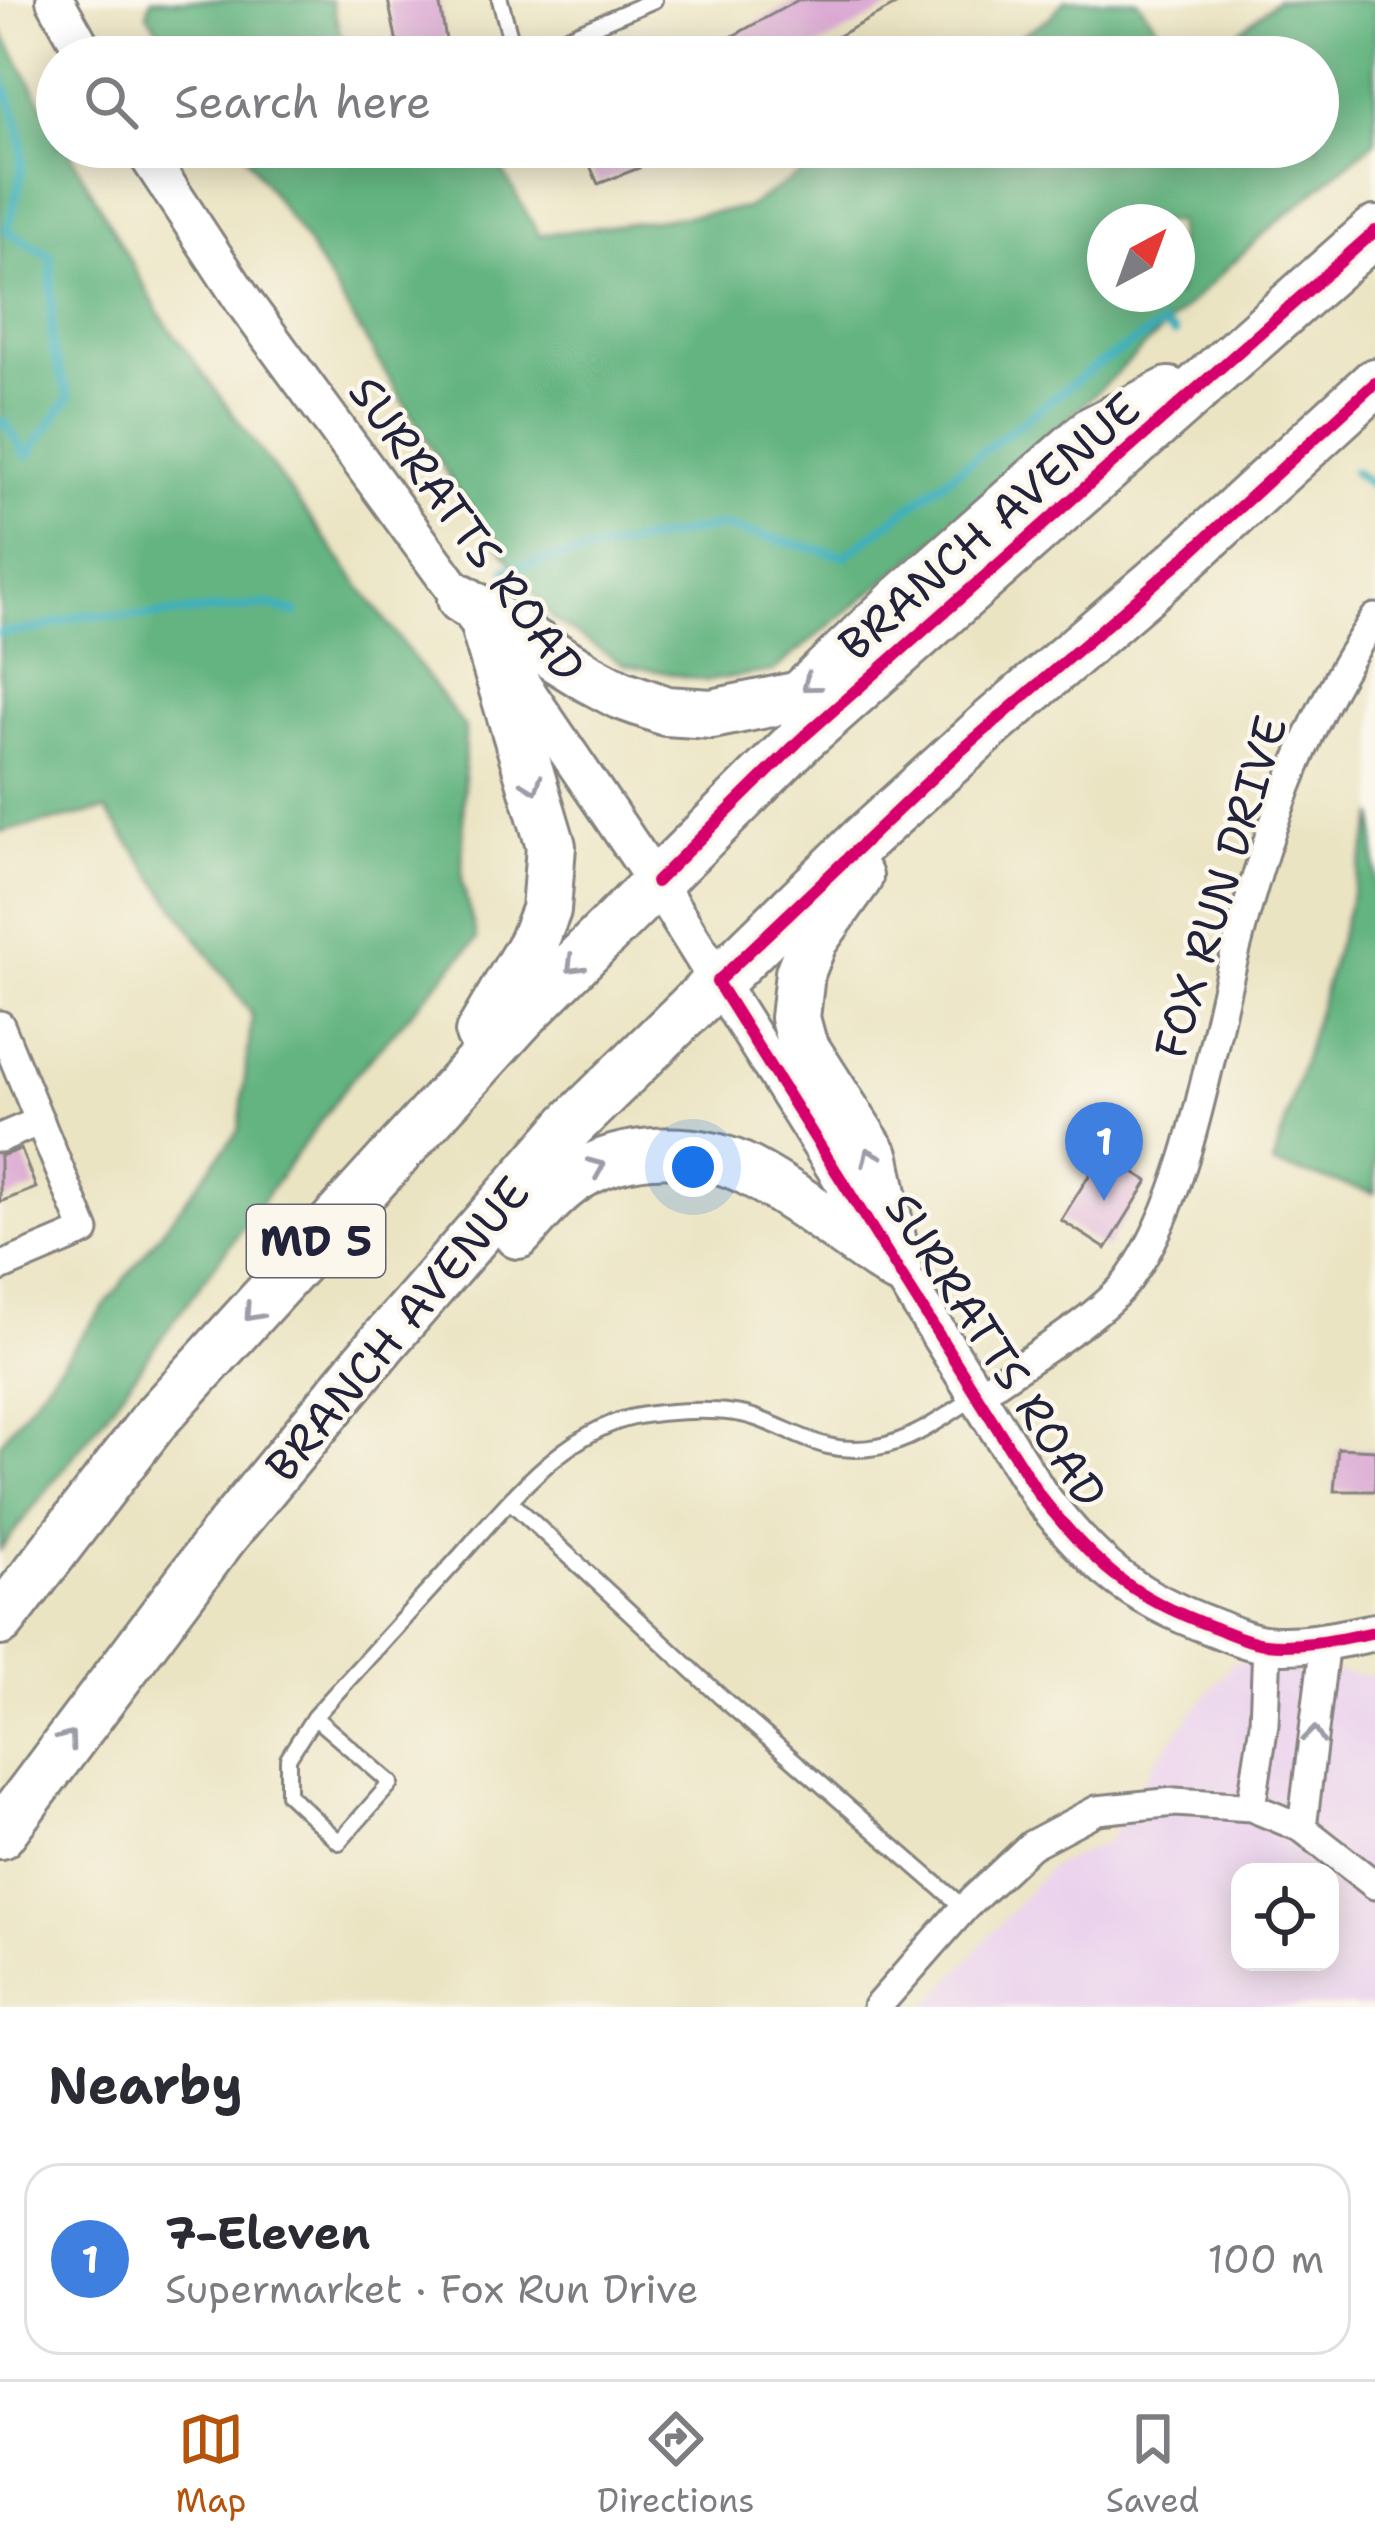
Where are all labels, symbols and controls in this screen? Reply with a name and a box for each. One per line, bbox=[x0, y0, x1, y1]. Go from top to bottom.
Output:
search box bbox=[36, 36, 1339, 168]
icon: search bbox=[78, 69, 144, 135]
text: Search here bbox=[174, 72, 431, 132]
north arrow bbox=[1087, 204, 1195, 312]
street label: SURRATTS ROAD bbox=[336, 364, 598, 694]
street label: BRANCH AVENUE bbox=[826, 378, 1152, 674]
one-way arrow bbox=[802, 670, 824, 692]
street label: FOX RUN DRIVE bbox=[1139, 708, 1301, 1066]
one-way arrow bbox=[519, 773, 543, 794]
one-way arrow bbox=[566, 951, 588, 973]
pin: 1 bbox=[1065, 1102, 1143, 1201]
your location bbox=[663, 1137, 723, 1197]
one-way arrow bbox=[860, 1146, 884, 1168]
one-way arrow bbox=[585, 1158, 607, 1182]
street label: BRANCH AVENUE bbox=[252, 1164, 542, 1494]
street label: SURRATTS ROAD bbox=[872, 1181, 1120, 1519]
road number: MD 5 bbox=[247, 1205, 385, 1277]
one-way arrow bbox=[245, 1299, 266, 1320]
one-way arrow bbox=[1300, 1725, 1326, 1745]
one-way arrow bbox=[54, 1731, 76, 1752]
map controls bbox=[1231, 1863, 1339, 1971]
button: locate bbox=[1231, 1863, 1339, 1971]
text: Nearby bbox=[48, 2051, 243, 2119]
text: 7-Eleven bbox=[165, 2203, 370, 2263]
text: 1 bbox=[81, 2233, 99, 2285]
text: 100 m bbox=[1208, 2233, 1324, 2285]
text: Supermarket · Fox Run Drive bbox=[165, 2263, 699, 2315]
tab: Map bbox=[176, 2406, 246, 2523]
tab: Directions bbox=[597, 2406, 755, 2523]
tab: Saved bbox=[1106, 2406, 1199, 2523]

